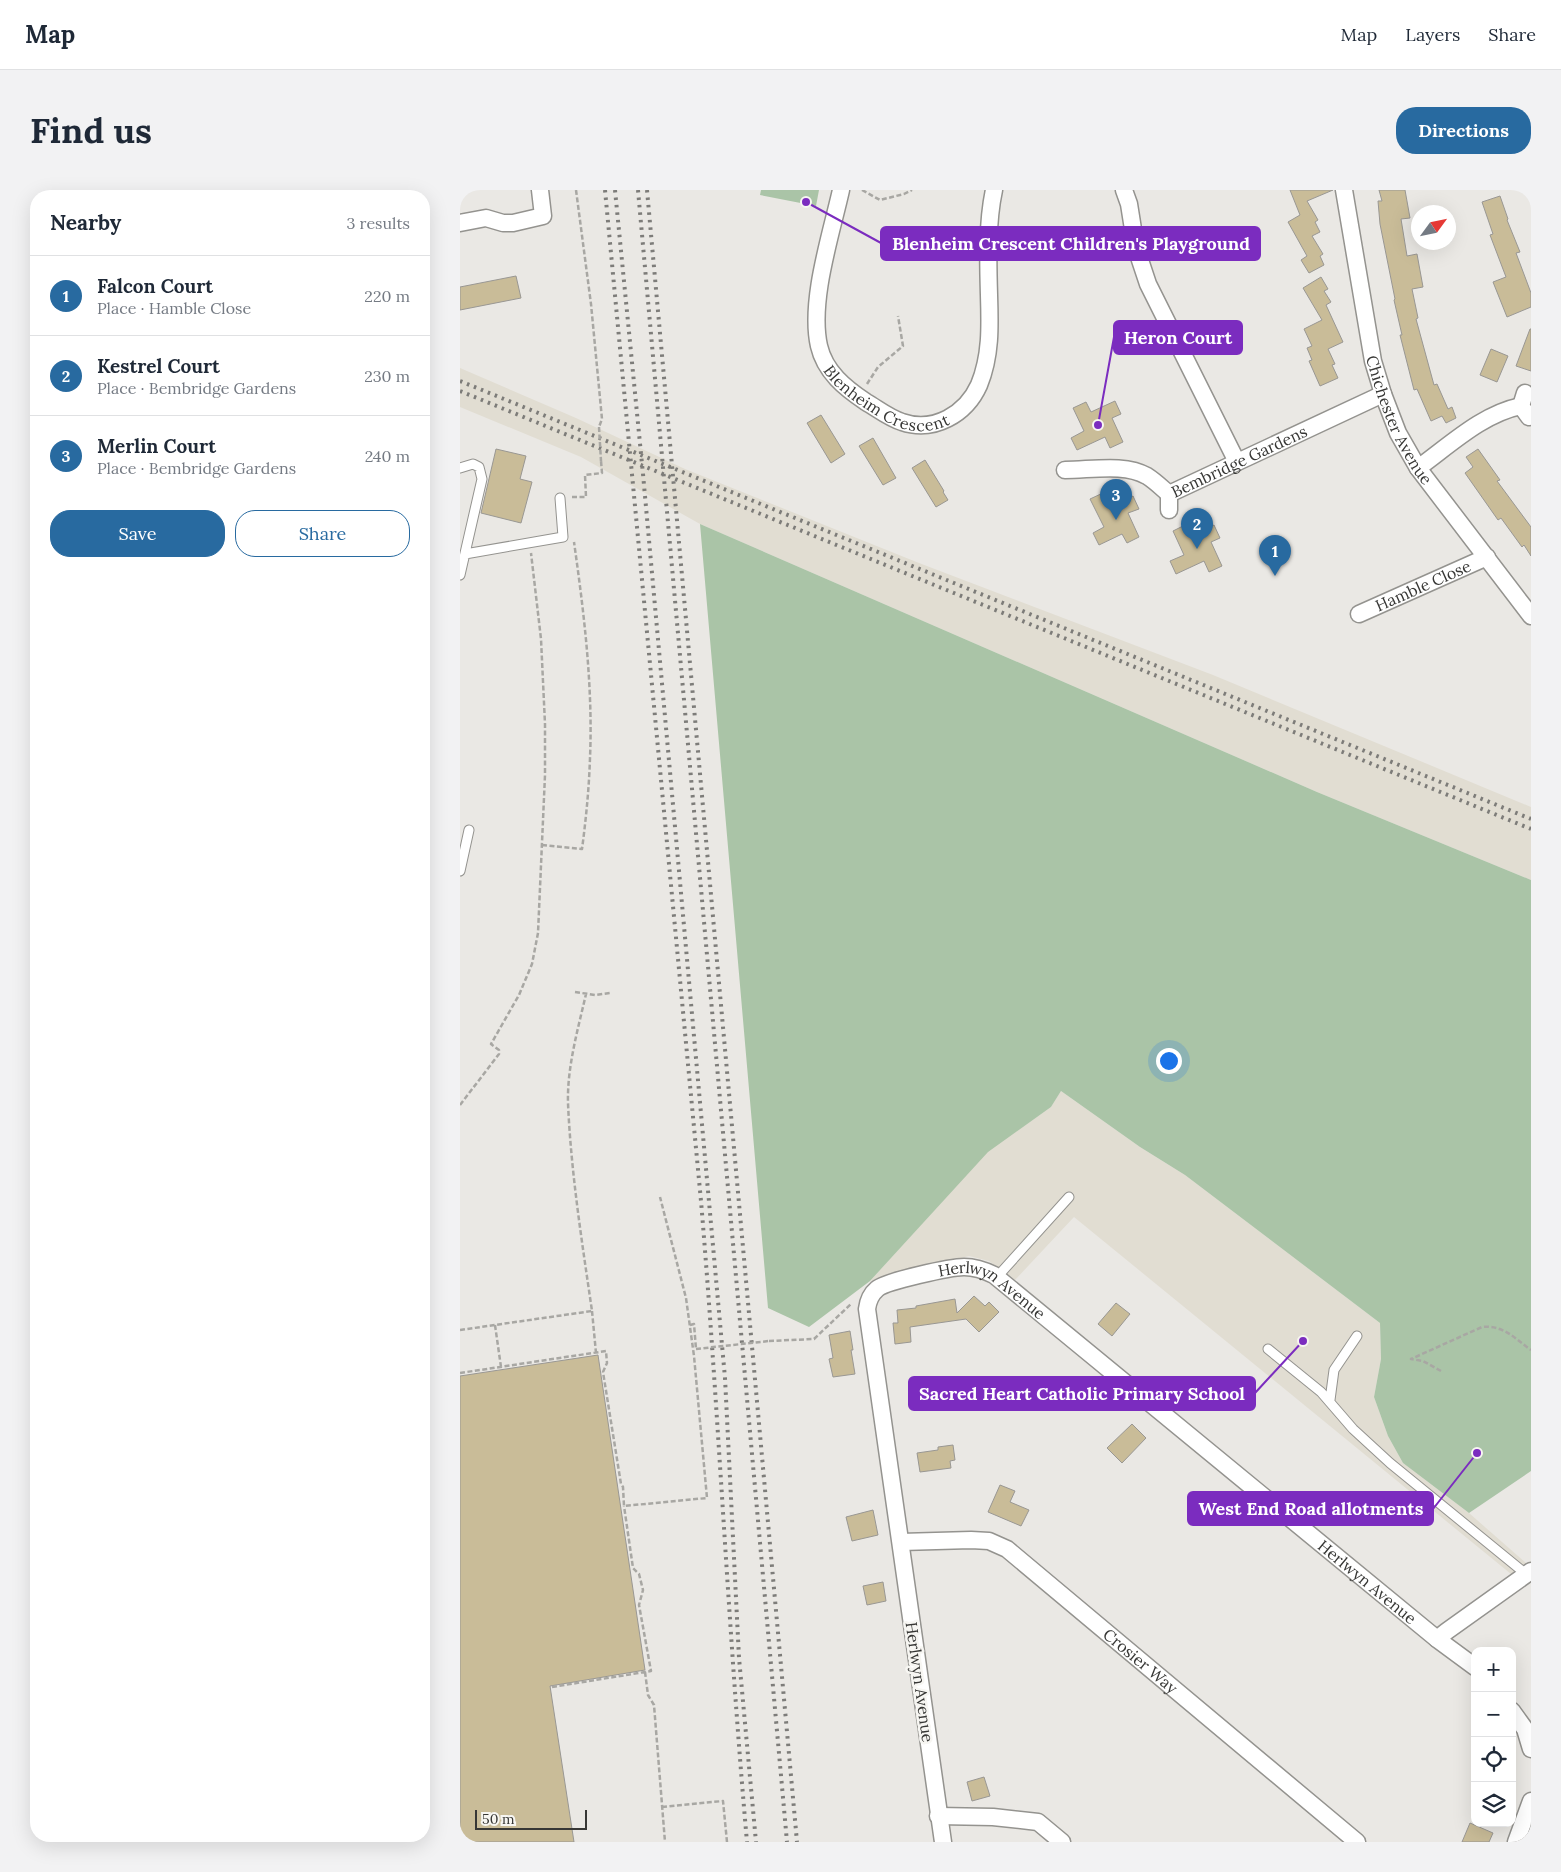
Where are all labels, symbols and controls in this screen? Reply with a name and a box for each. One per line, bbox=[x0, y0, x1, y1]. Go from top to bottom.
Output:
text: Map bbox=[25, 19, 75, 50]
text: Map bbox=[1341, 23, 1377, 46]
text: Layers bbox=[1405, 23, 1460, 46]
text: Share bbox=[1488, 23, 1536, 46]
button: Directions bbox=[1396, 107, 1531, 154]
text: Find us bbox=[30, 108, 152, 153]
north arrow bbox=[1411, 205, 1456, 250]
text: Nearby bbox=[50, 209, 121, 236]
text: 3 results bbox=[346, 213, 410, 233]
callout: Blenheim Crescent Children's Playground bbox=[881, 227, 1260, 260]
text: Blenheim Crescent Children's Playground bbox=[892, 232, 1250, 255]
text: Falcon Court bbox=[97, 274, 213, 298]
text: 1 bbox=[63, 286, 69, 306]
text: 220 m bbox=[364, 286, 410, 306]
text: Place · Hamble Close bbox=[97, 298, 251, 318]
callout: Heron Court bbox=[1114, 321, 1242, 354]
text: Heron Court bbox=[1124, 326, 1233, 349]
street label: Chichester Avenue bbox=[1362, 353, 1437, 489]
text: Kestrel Court bbox=[97, 354, 220, 378]
street label: Blenheim Crescent bbox=[820, 361, 953, 435]
text: 2 bbox=[62, 366, 70, 386]
text: 230 m bbox=[364, 366, 410, 386]
text: Place · Bembridge Gardens bbox=[97, 378, 296, 398]
street label: Bembridge Gardens bbox=[1168, 421, 1310, 502]
text: Merlin Court bbox=[97, 434, 216, 458]
text: 3 bbox=[62, 446, 70, 466]
text: 240 m bbox=[365, 446, 410, 466]
text: Place · Bembridge Gardens bbox=[97, 458, 296, 478]
pin: 3 bbox=[1100, 479, 1132, 520]
pin: 2 bbox=[1181, 508, 1213, 549]
button: Save bbox=[50, 510, 225, 557]
button: Share bbox=[235, 510, 410, 557]
pin: 1 bbox=[1259, 535, 1291, 576]
street label: Hamble Close bbox=[1372, 555, 1474, 616]
your location bbox=[1156, 1048, 1182, 1074]
street label: Herlwyn Avenue bbox=[936, 1257, 1050, 1324]
callout: Sacred Heart Catholic Primary School bbox=[909, 1377, 1255, 1410]
text: Sacred Heart Catholic Primary School bbox=[919, 1382, 1245, 1405]
callout: West End Road allotments bbox=[1188, 1492, 1433, 1525]
text: West End Road allotments bbox=[1199, 1497, 1424, 1520]
street label: Herlwyn Avenue bbox=[1314, 1535, 1421, 1628]
street label: Herlwyn Avenue bbox=[902, 1620, 938, 1744]
street label: Crosier Way bbox=[1099, 1624, 1182, 1698]
map controls bbox=[1471, 1647, 1516, 1827]
button: + bbox=[1471, 1647, 1516, 1692]
button: − bbox=[1471, 1692, 1516, 1737]
button: locate bbox=[1471, 1737, 1516, 1782]
button: layers bbox=[1471, 1782, 1516, 1827]
scale bar bbox=[475, 1807, 588, 1830]
text: 50 m bbox=[482, 1810, 515, 1828]

